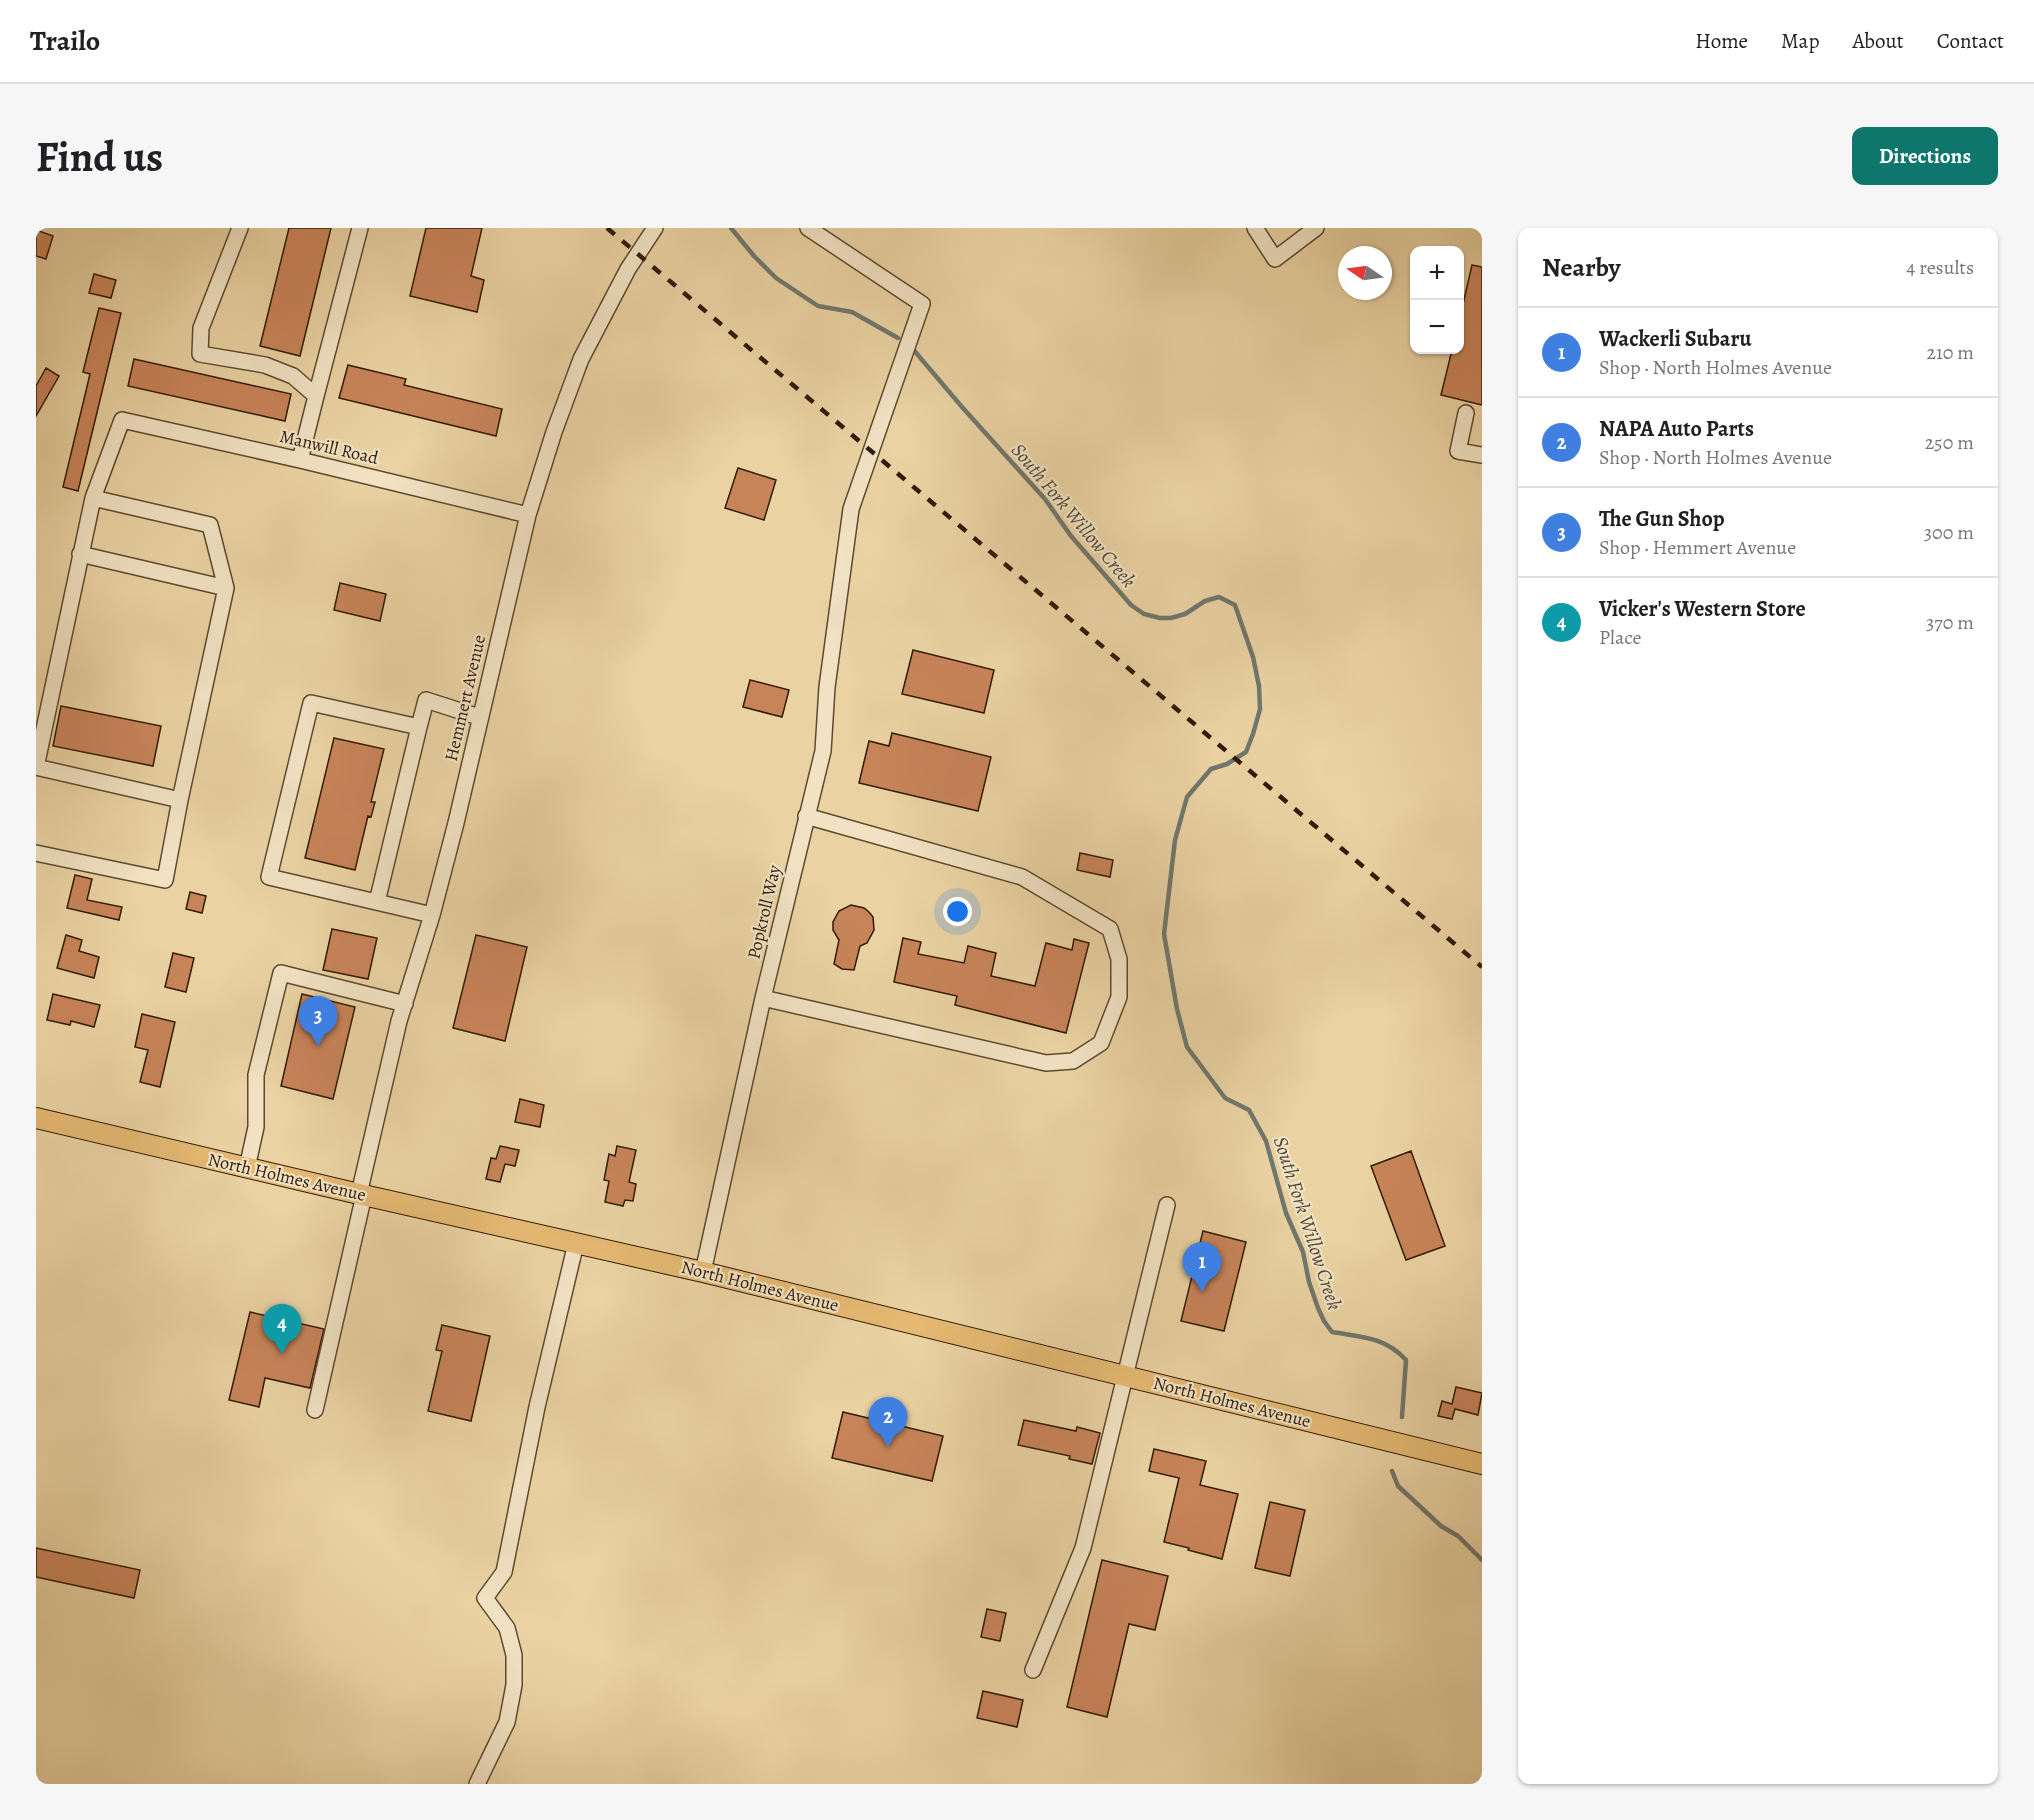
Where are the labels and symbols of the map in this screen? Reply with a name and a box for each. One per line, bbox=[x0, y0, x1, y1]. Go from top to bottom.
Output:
north arrow bbox=[1338, 246, 1392, 300]
street label: Manwill Road bbox=[277, 424, 381, 470]
water label: South Fork Willow Creek bbox=[1005, 437, 1142, 593]
street label: Hemmert Avenue bbox=[439, 632, 491, 764]
street label: Popkroll Way bbox=[742, 862, 787, 961]
your location bbox=[943, 897, 972, 926]
pin: 3 bbox=[298, 996, 338, 1046]
water label: South Fork Willow Creek bbox=[1267, 1133, 1348, 1313]
street label: North Holmes Avenue bbox=[206, 1147, 368, 1207]
pin: 1 bbox=[1182, 1242, 1222, 1292]
street label: North Holmes Avenue bbox=[679, 1255, 841, 1317]
pin: 4 bbox=[262, 1304, 302, 1354]
street label: North Holmes Avenue bbox=[1151, 1371, 1313, 1433]
pin: 2 bbox=[868, 1398, 908, 1447]

